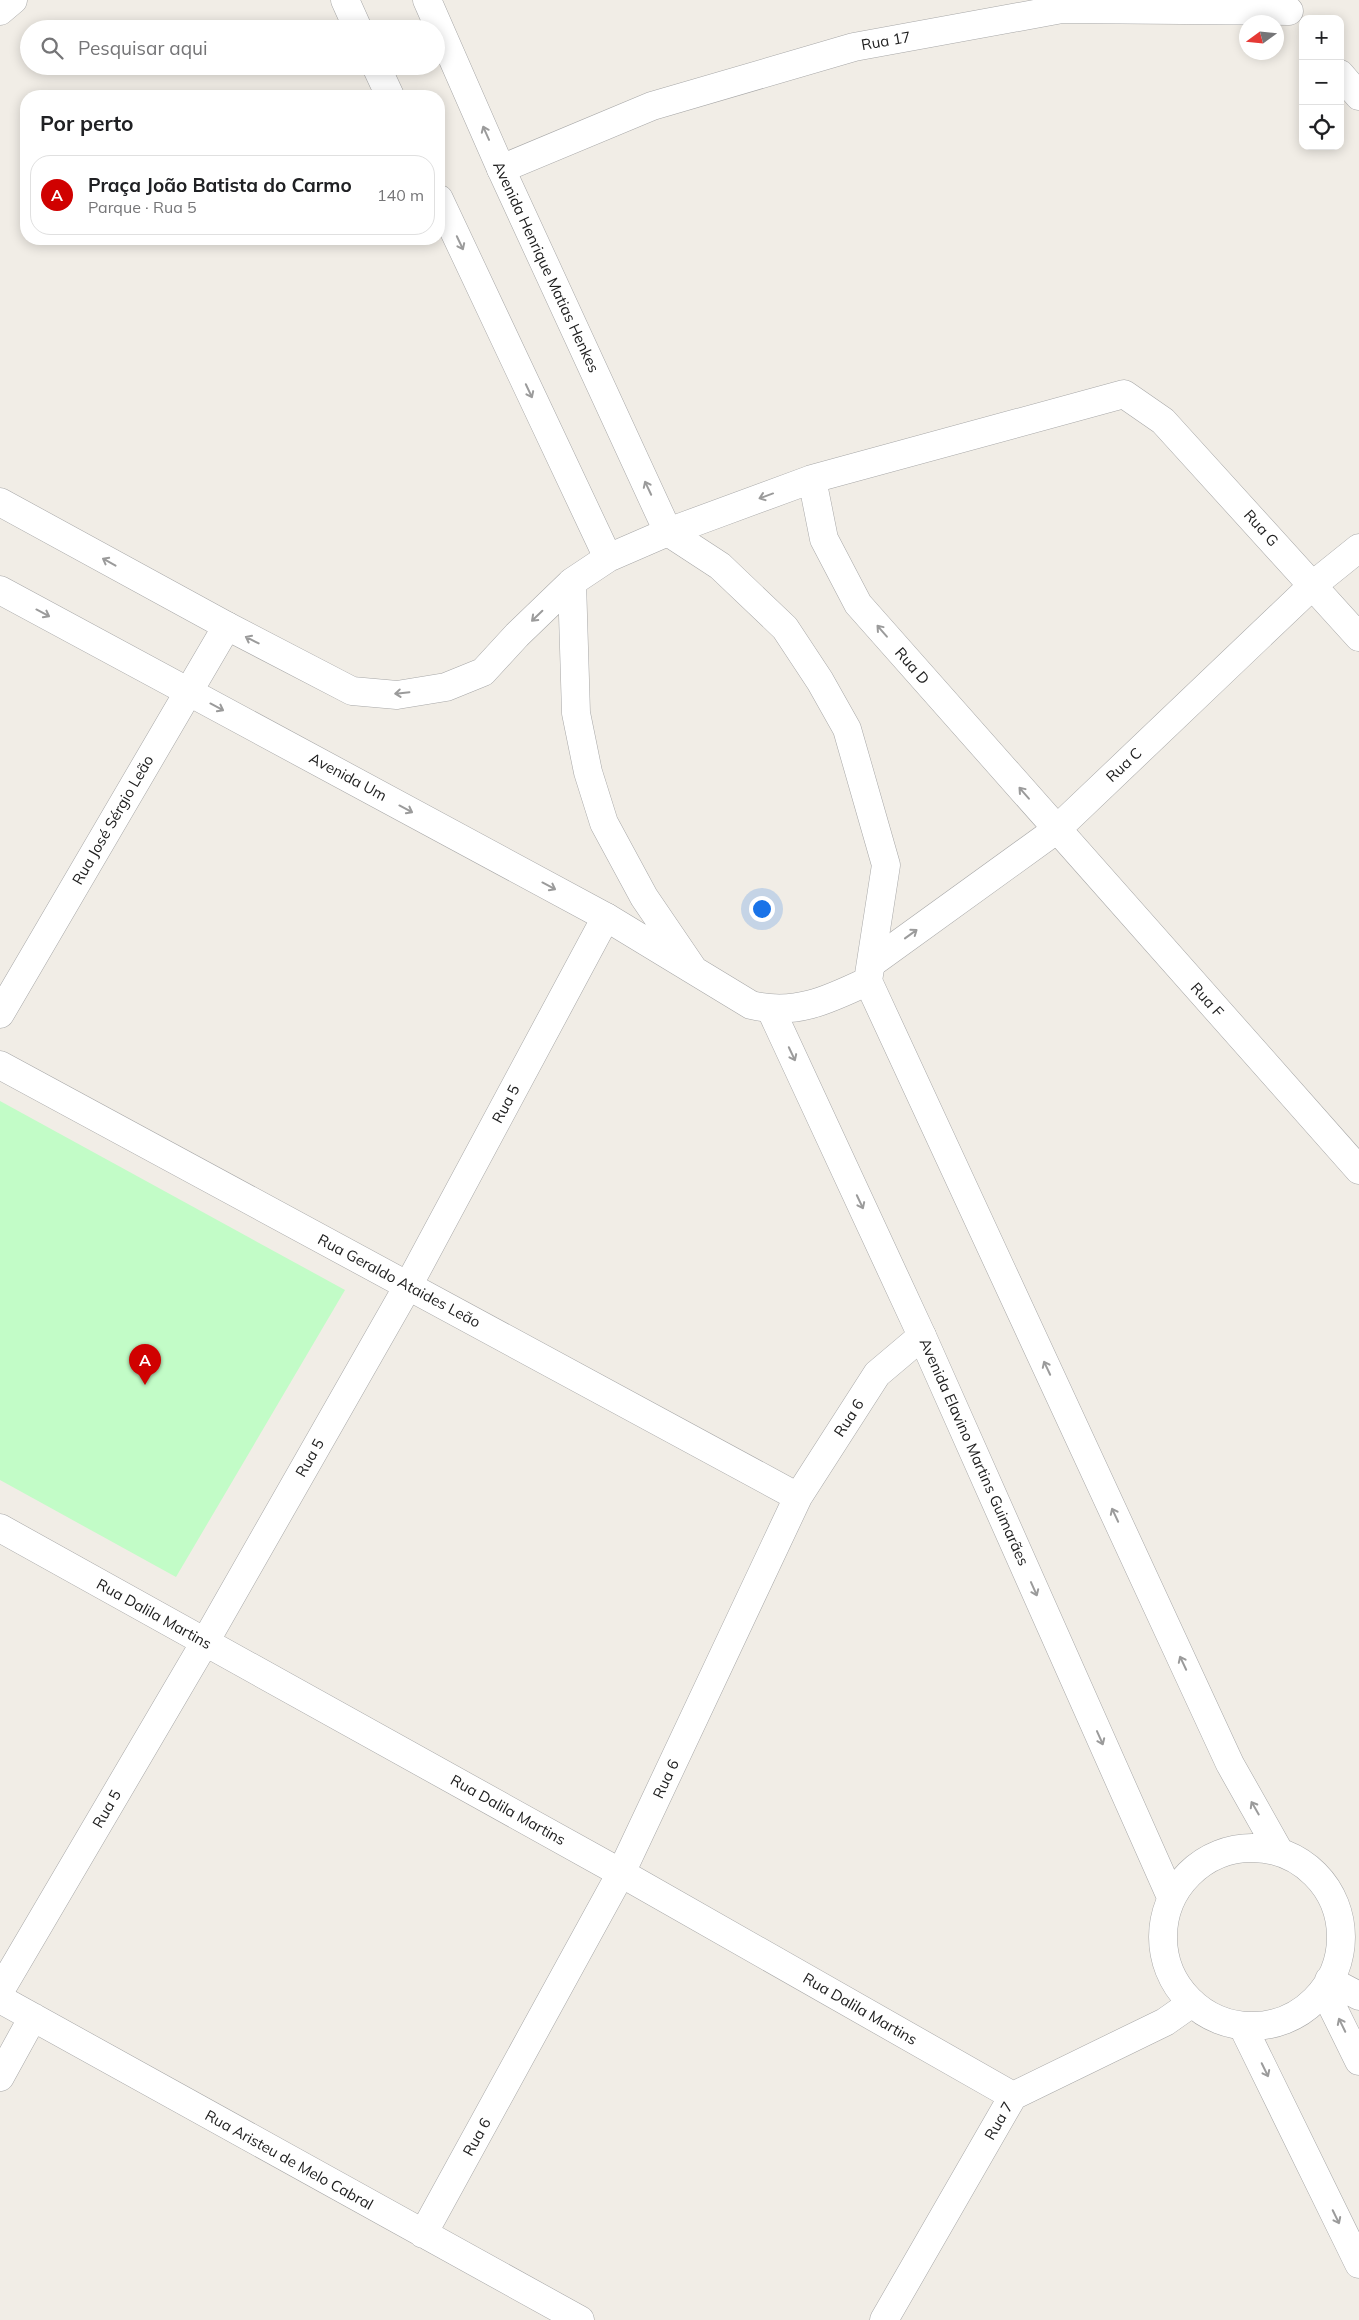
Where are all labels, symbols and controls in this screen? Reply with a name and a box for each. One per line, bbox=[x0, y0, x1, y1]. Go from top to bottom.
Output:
north arrow bbox=[1239, 15, 1284, 60]
map controls bbox=[1299, 15, 1344, 150]
button: + bbox=[1299, 15, 1344, 60]
search box bbox=[20, 20, 445, 75]
street label: Rua 17 bbox=[860, 27, 912, 54]
icon: search bbox=[38, 34, 66, 62]
text: Pesquisar aqui bbox=[78, 36, 208, 60]
button: − bbox=[1299, 60, 1344, 105]
button: locate bbox=[1299, 105, 1344, 150]
text: Por perto bbox=[40, 110, 134, 136]
one-way arrow bbox=[480, 126, 490, 141]
street label: Avenida Henrique Matias Henkes bbox=[489, 158, 604, 375]
text: Praça João Batista do Carmo bbox=[88, 173, 352, 197]
text: A bbox=[51, 185, 63, 205]
text: 140 m bbox=[377, 185, 424, 205]
text: Parque · Rua 5 bbox=[88, 197, 197, 217]
one-way arrow bbox=[455, 236, 465, 251]
one-way arrow bbox=[524, 383, 534, 398]
one-way arrow bbox=[642, 481, 652, 496]
one-way arrow bbox=[759, 492, 775, 501]
street label: Rua G bbox=[1240, 505, 1283, 550]
one-way arrow bbox=[102, 557, 117, 567]
one-way arrow bbox=[35, 609, 50, 618]
one-way arrow bbox=[531, 610, 543, 622]
one-way arrow bbox=[876, 625, 888, 638]
one-way arrow bbox=[245, 634, 260, 644]
street label: Rua D bbox=[891, 643, 934, 688]
one-way arrow bbox=[394, 689, 410, 698]
one-way arrow bbox=[209, 703, 224, 712]
street label: Rua C bbox=[1102, 743, 1146, 786]
street label: Avenida Um bbox=[306, 748, 390, 805]
street label: Rua José Sérgio Leão bbox=[68, 751, 157, 888]
one-way arrow bbox=[1018, 786, 1029, 799]
one-way arrow bbox=[398, 805, 413, 814]
one-way arrow bbox=[541, 882, 556, 891]
your location bbox=[749, 896, 775, 922]
one-way arrow bbox=[904, 929, 918, 940]
street label: Rua F bbox=[1187, 978, 1228, 1021]
one-way arrow bbox=[788, 1046, 797, 1061]
street label: Rua 5 bbox=[488, 1081, 524, 1126]
one-way arrow bbox=[856, 1194, 865, 1209]
street label: Rua Geraldo Ataides Leão bbox=[315, 1230, 484, 1332]
street label: Avenida Elavino Martins Guimarães bbox=[916, 1335, 1033, 1569]
pin: A bbox=[129, 1344, 161, 1385]
one-way arrow bbox=[1041, 1361, 1051, 1376]
street label: Rua 6 bbox=[829, 1395, 868, 1440]
street label: Rua 5 bbox=[291, 1435, 328, 1480]
one-way arrow bbox=[1110, 1508, 1119, 1523]
street label: Rua Dalila Martins bbox=[93, 1574, 215, 1653]
one-way arrow bbox=[1030, 1581, 1040, 1596]
one-way arrow bbox=[1178, 1656, 1187, 1671]
one-way arrow bbox=[1096, 1730, 1106, 1745]
street label: Rua 6 bbox=[648, 1756, 683, 1801]
street label: Rua Dalila Martins bbox=[447, 1770, 569, 1849]
street label: Rua 5 bbox=[88, 1786, 125, 1831]
one-way arrow bbox=[1250, 1801, 1260, 1816]
street label: Rua Dalila Martins bbox=[800, 1968, 921, 2049]
one-way arrow bbox=[1337, 2018, 1346, 2033]
one-way arrow bbox=[1260, 2063, 1270, 2078]
street label: Rua 7 bbox=[980, 2098, 1017, 2143]
street label: Rua Aristeu de Melo Cabral bbox=[202, 2105, 377, 2214]
street label: Rua 6 bbox=[458, 2114, 495, 2159]
one-way arrow bbox=[1331, 2209, 1341, 2224]

